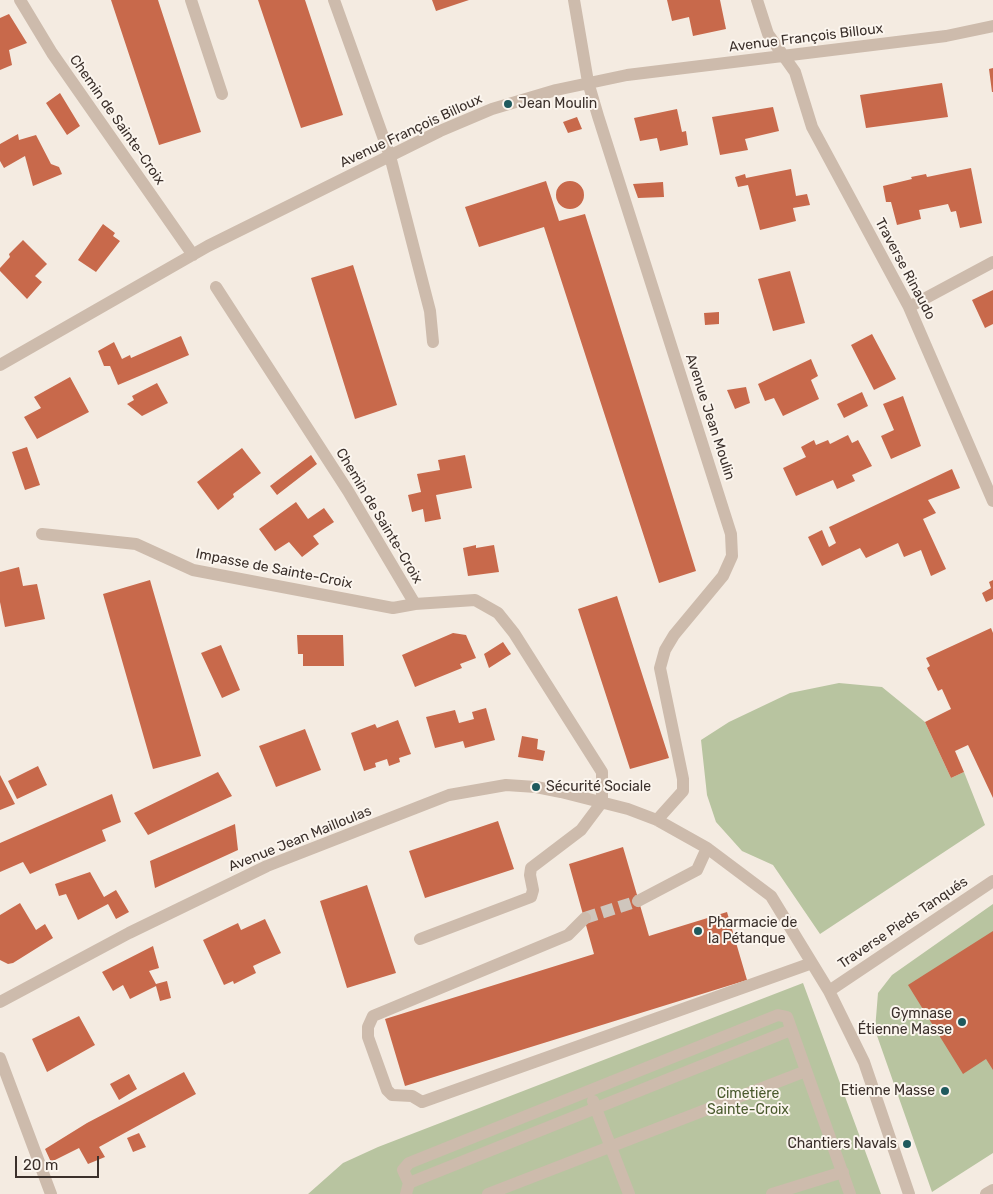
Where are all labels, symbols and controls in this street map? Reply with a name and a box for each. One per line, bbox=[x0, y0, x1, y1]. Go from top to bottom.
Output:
street label: Avenue François Billoux bbox=[728, 20, 884, 56]
street label: Chemin de Sainte-Croix bbox=[66, 52, 168, 188]
street label: Avenue François Billoux bbox=[337, 91, 485, 171]
place label: Jean Moulin bbox=[518, 96, 597, 112]
marker: Jean Moulin bbox=[502, 98, 514, 110]
street label: Traverse Rinaudo bbox=[871, 215, 939, 323]
street label: Avenue Jean Moulin bbox=[682, 352, 738, 482]
street label: Chemin de Sainte-Croix bbox=[332, 445, 426, 587]
street label: Impasse de Sainte-Croix bbox=[194, 546, 354, 592]
place label: Sécurité Sociale bbox=[546, 779, 651, 795]
marker: Sécurité Sociale bbox=[530, 781, 542, 793]
street label: Avenue Jean Mailloulas bbox=[226, 803, 374, 875]
street label: Traverse Pieds Tanqués bbox=[835, 873, 971, 973]
place label: Pharmacie de la Pétanque bbox=[708, 915, 797, 948]
marker: Pharmacie de la Pétanque bbox=[692, 925, 704, 937]
place label: Gymnase Étienne Masse bbox=[858, 1006, 952, 1038]
marker: Gymnase Étienne Masse bbox=[956, 1016, 968, 1028]
place label: Etienne Masse bbox=[841, 1083, 935, 1099]
marker: Etienne Masse bbox=[939, 1085, 951, 1097]
park label: Cimetière Sainte-Croix bbox=[707, 1086, 789, 1118]
place label: Chantiers Navals bbox=[787, 1136, 897, 1152]
marker: Chantiers Navals bbox=[901, 1138, 913, 1150]
scale bar bbox=[18, 1146, 101, 1178]
text: 20 m bbox=[23, 1156, 58, 1174]

